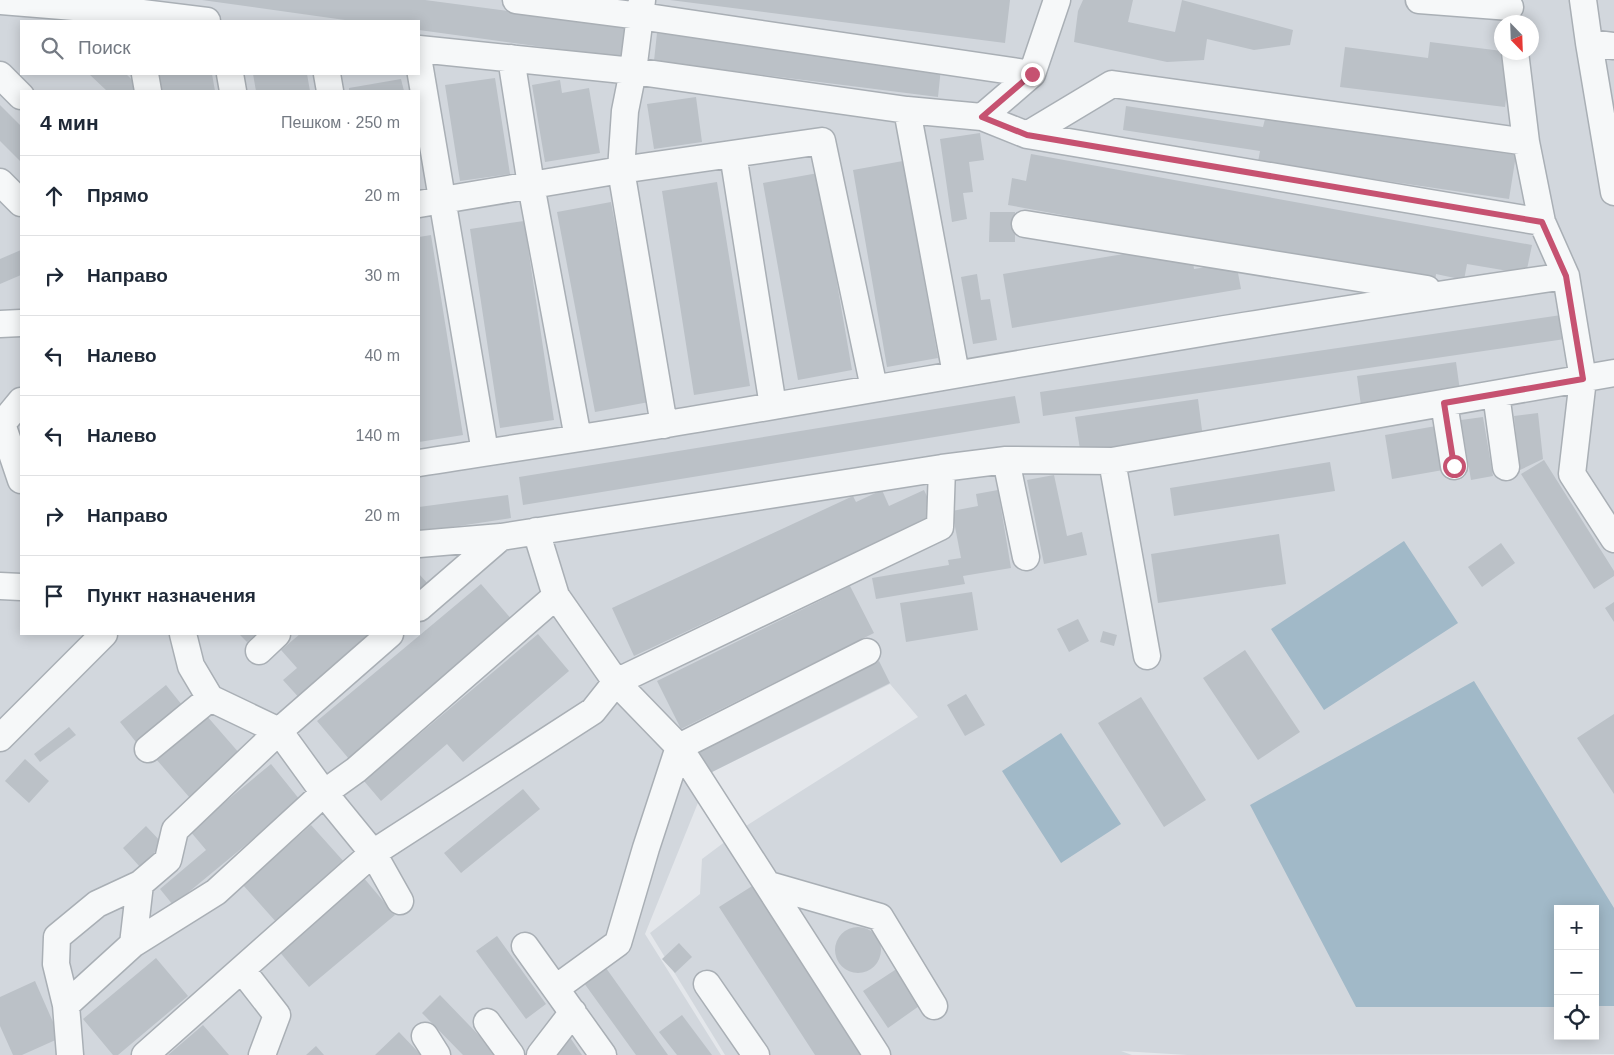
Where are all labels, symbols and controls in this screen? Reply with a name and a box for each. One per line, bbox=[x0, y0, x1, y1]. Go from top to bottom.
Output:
north arrow bbox=[1494, 15, 1539, 60]
search box bbox=[20, 20, 420, 75]
icon: search bbox=[38, 34, 66, 62]
text: Поиск bbox=[78, 37, 131, 58]
route end bbox=[1021, 63, 1044, 86]
text: 4 мин bbox=[40, 111, 99, 134]
text: Пешком · 250 m bbox=[281, 114, 400, 131]
icon: ahead bbox=[40, 182, 68, 210]
text: Прямо bbox=[87, 185, 149, 206]
text: 20 m bbox=[364, 187, 400, 204]
icon: right bbox=[40, 262, 68, 290]
text: Направо bbox=[87, 265, 168, 286]
text: 30 m bbox=[364, 267, 400, 284]
icon: left bbox=[40, 342, 68, 370]
text: Налево bbox=[87, 345, 157, 366]
text: 40 m bbox=[364, 347, 400, 364]
icon: left bbox=[40, 422, 68, 450]
text: Налево bbox=[87, 425, 157, 446]
text: 140 m bbox=[356, 427, 400, 444]
route start bbox=[1443, 455, 1466, 478]
icon: right bbox=[40, 502, 68, 530]
text: Направо bbox=[87, 505, 168, 526]
text: 20 m bbox=[364, 507, 400, 524]
icon: arrive bbox=[40, 582, 68, 610]
text: Пункт назначения bbox=[87, 585, 256, 606]
map controls bbox=[1554, 905, 1599, 1040]
button: + bbox=[1554, 905, 1599, 950]
button: − bbox=[1554, 950, 1599, 995]
button: locate bbox=[1554, 995, 1599, 1040]

